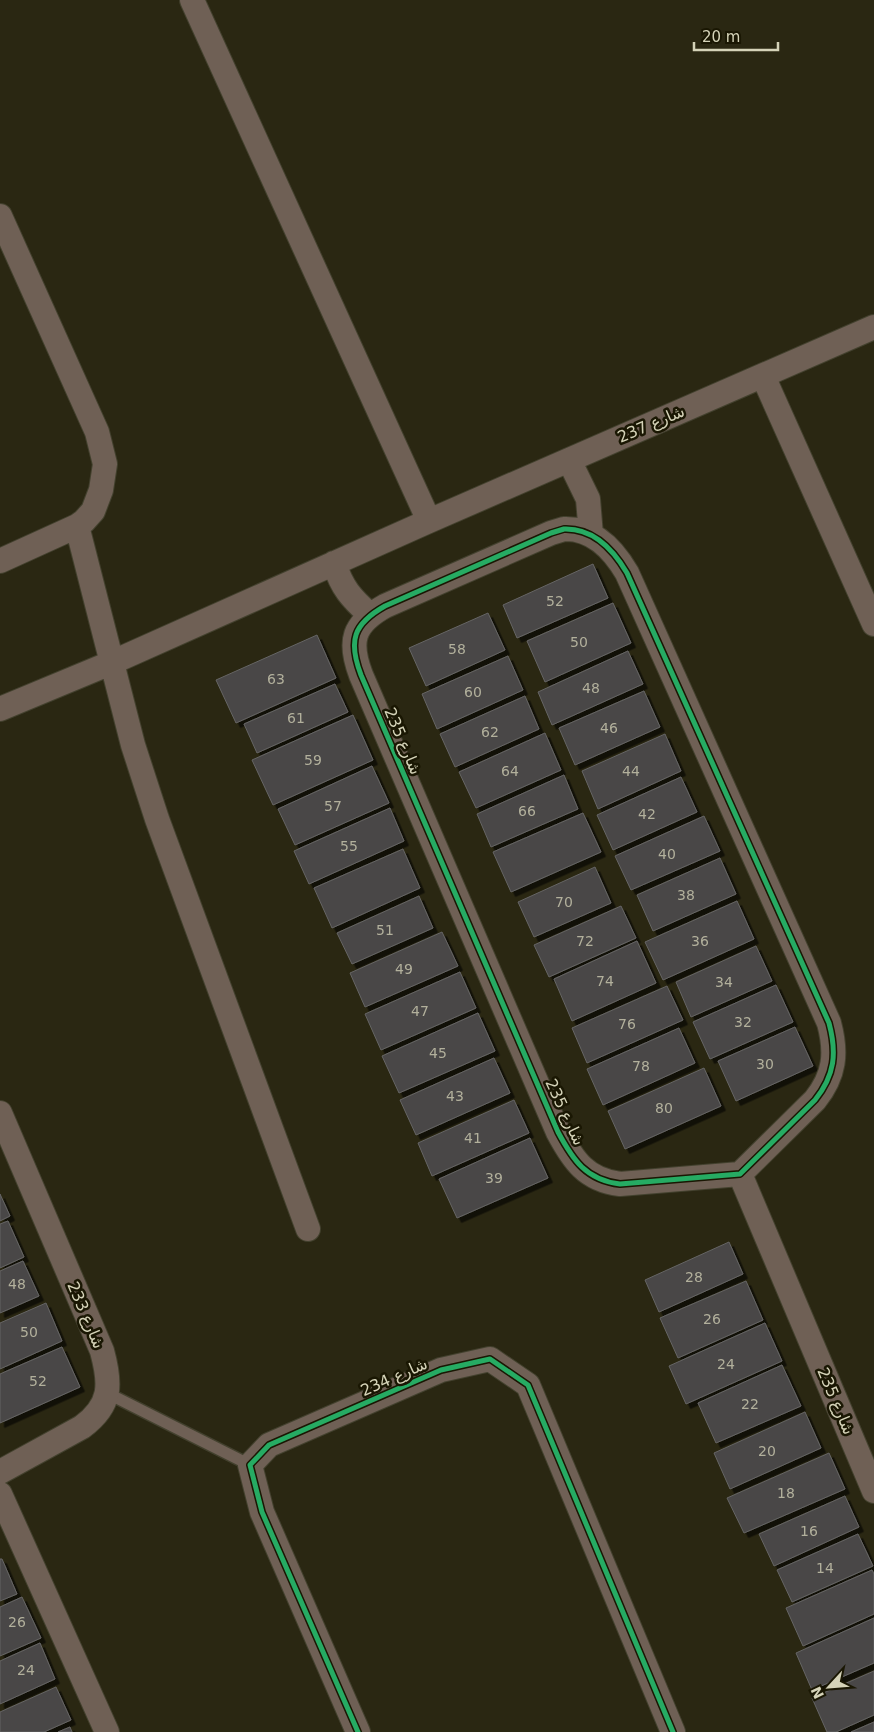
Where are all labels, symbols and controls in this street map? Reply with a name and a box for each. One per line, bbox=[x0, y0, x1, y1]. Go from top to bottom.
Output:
scale bar bbox=[694, 20, 778, 52]
text: 20 m bbox=[702, 28, 740, 46]
street label: شارع 237 bbox=[615, 401, 688, 448]
house number: 52 bbox=[546, 593, 564, 609]
house number: 50 bbox=[570, 634, 588, 650]
house number: 58 bbox=[448, 641, 466, 657]
house number: 63 bbox=[267, 671, 285, 687]
house number: 48 bbox=[582, 680, 600, 696]
house number: 60 bbox=[464, 684, 482, 700]
street label: شارع 235 bbox=[379, 705, 426, 778]
house number: 61 bbox=[287, 710, 305, 726]
house number: 46 bbox=[600, 720, 618, 736]
house number: 62 bbox=[481, 724, 499, 740]
house number: 59 bbox=[304, 752, 322, 768]
house number: 64 bbox=[501, 763, 519, 779]
house number: 44 bbox=[622, 763, 640, 779]
house number: 57 bbox=[324, 798, 342, 814]
house number: 66 bbox=[518, 803, 536, 819]
house number: 42 bbox=[638, 806, 656, 822]
house number: 55 bbox=[340, 838, 358, 854]
house number: 40 bbox=[658, 846, 676, 862]
house number: 38 bbox=[677, 887, 695, 903]
house number: 70 bbox=[555, 894, 573, 910]
house number: 51 bbox=[376, 922, 394, 938]
house number: 72 bbox=[576, 933, 594, 949]
house number: 36 bbox=[691, 933, 709, 949]
house number: 49 bbox=[395, 961, 413, 977]
house number: 74 bbox=[596, 973, 614, 989]
house number: 34 bbox=[715, 974, 733, 990]
house number: 47 bbox=[411, 1003, 429, 1019]
house number: 32 bbox=[734, 1014, 752, 1030]
house number: 76 bbox=[618, 1016, 636, 1032]
house number: 45 bbox=[429, 1045, 447, 1061]
house number: 30 bbox=[756, 1056, 774, 1072]
house number: 78 bbox=[632, 1058, 650, 1074]
street label: شارع 235 bbox=[540, 1076, 589, 1149]
house number: 43 bbox=[446, 1088, 464, 1104]
house number: 80 bbox=[655, 1100, 673, 1116]
house number: 41 bbox=[464, 1130, 482, 1146]
house number: 39 bbox=[485, 1170, 503, 1186]
house number: 28 bbox=[685, 1269, 703, 1285]
house number: 48 bbox=[8, 1276, 26, 1292]
street label: شارع 233 bbox=[62, 1279, 109, 1352]
house number: 26 bbox=[703, 1311, 721, 1327]
house number: 50 bbox=[20, 1324, 38, 1340]
street label: شارع 234 bbox=[358, 1354, 431, 1401]
house number: 24 bbox=[717, 1356, 735, 1372]
street label: شارع 235 bbox=[812, 1365, 859, 1438]
house number: 52 bbox=[29, 1373, 47, 1389]
house number: 22 bbox=[741, 1396, 759, 1412]
house number: 20 bbox=[758, 1443, 776, 1459]
house number: 18 bbox=[777, 1485, 795, 1501]
house number: 16 bbox=[800, 1523, 818, 1539]
house number: 14 bbox=[816, 1560, 834, 1576]
house number: 26 bbox=[8, 1614, 26, 1630]
house number: 24 bbox=[17, 1662, 35, 1678]
north arrow bbox=[804, 1662, 854, 1712]
text: N bbox=[808, 1684, 827, 1701]

